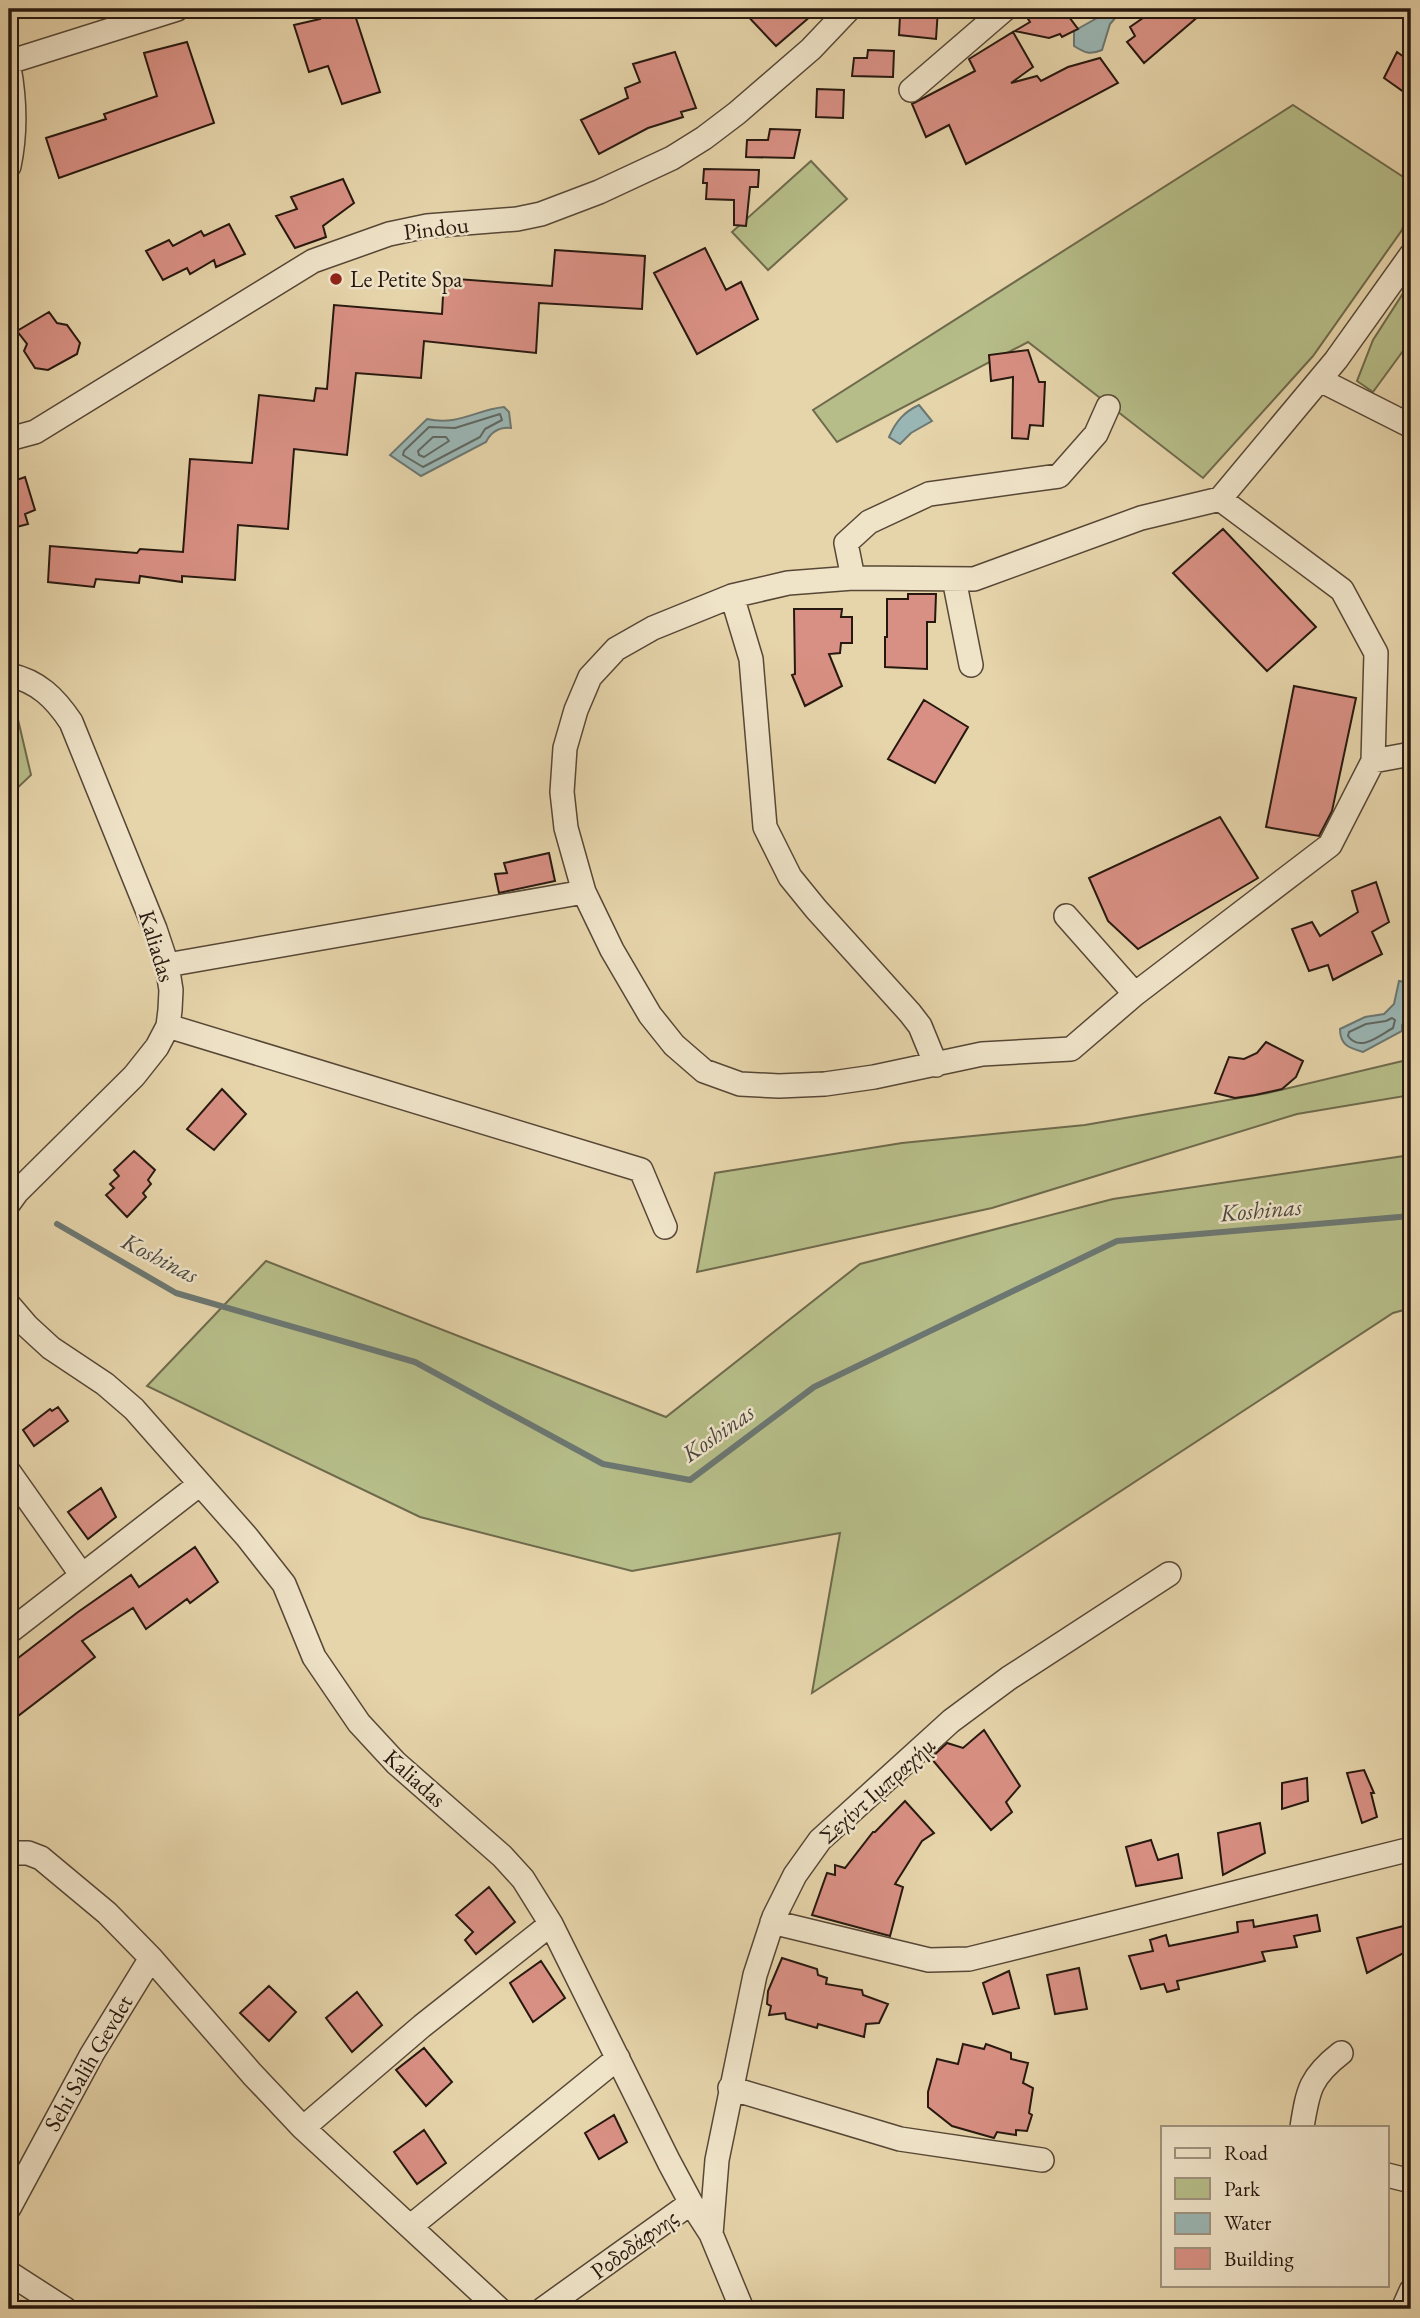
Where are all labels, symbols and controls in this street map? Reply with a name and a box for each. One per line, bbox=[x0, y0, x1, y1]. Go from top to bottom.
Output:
street label: Pindou bbox=[402, 209, 470, 247]
place label: Le Petite Spa bbox=[350, 264, 463, 294]
marker: Le Petite Spa bbox=[328, 271, 344, 287]
street label: Kaliadas bbox=[132, 907, 182, 985]
water label: Koshinas bbox=[1218, 1190, 1303, 1229]
water label: Koshinas bbox=[116, 1225, 204, 1290]
water label: Koshinas bbox=[675, 1396, 760, 1469]
street label: Σεχίντ Ιμπραχήμ bbox=[813, 1730, 942, 1850]
street label: Kaliadas bbox=[378, 1742, 452, 1814]
street label: Sehi Salih Gevdet bbox=[37, 1989, 139, 2136]
legend bbox=[1161, 2126, 1388, 2286]
text: Road bbox=[1224, 2139, 1268, 2166]
text: Park bbox=[1224, 2175, 1261, 2202]
street label: Ροδοδάφνης bbox=[584, 2202, 684, 2286]
text: Water bbox=[1224, 2209, 1271, 2236]
text: Building bbox=[1224, 2245, 1294, 2272]

